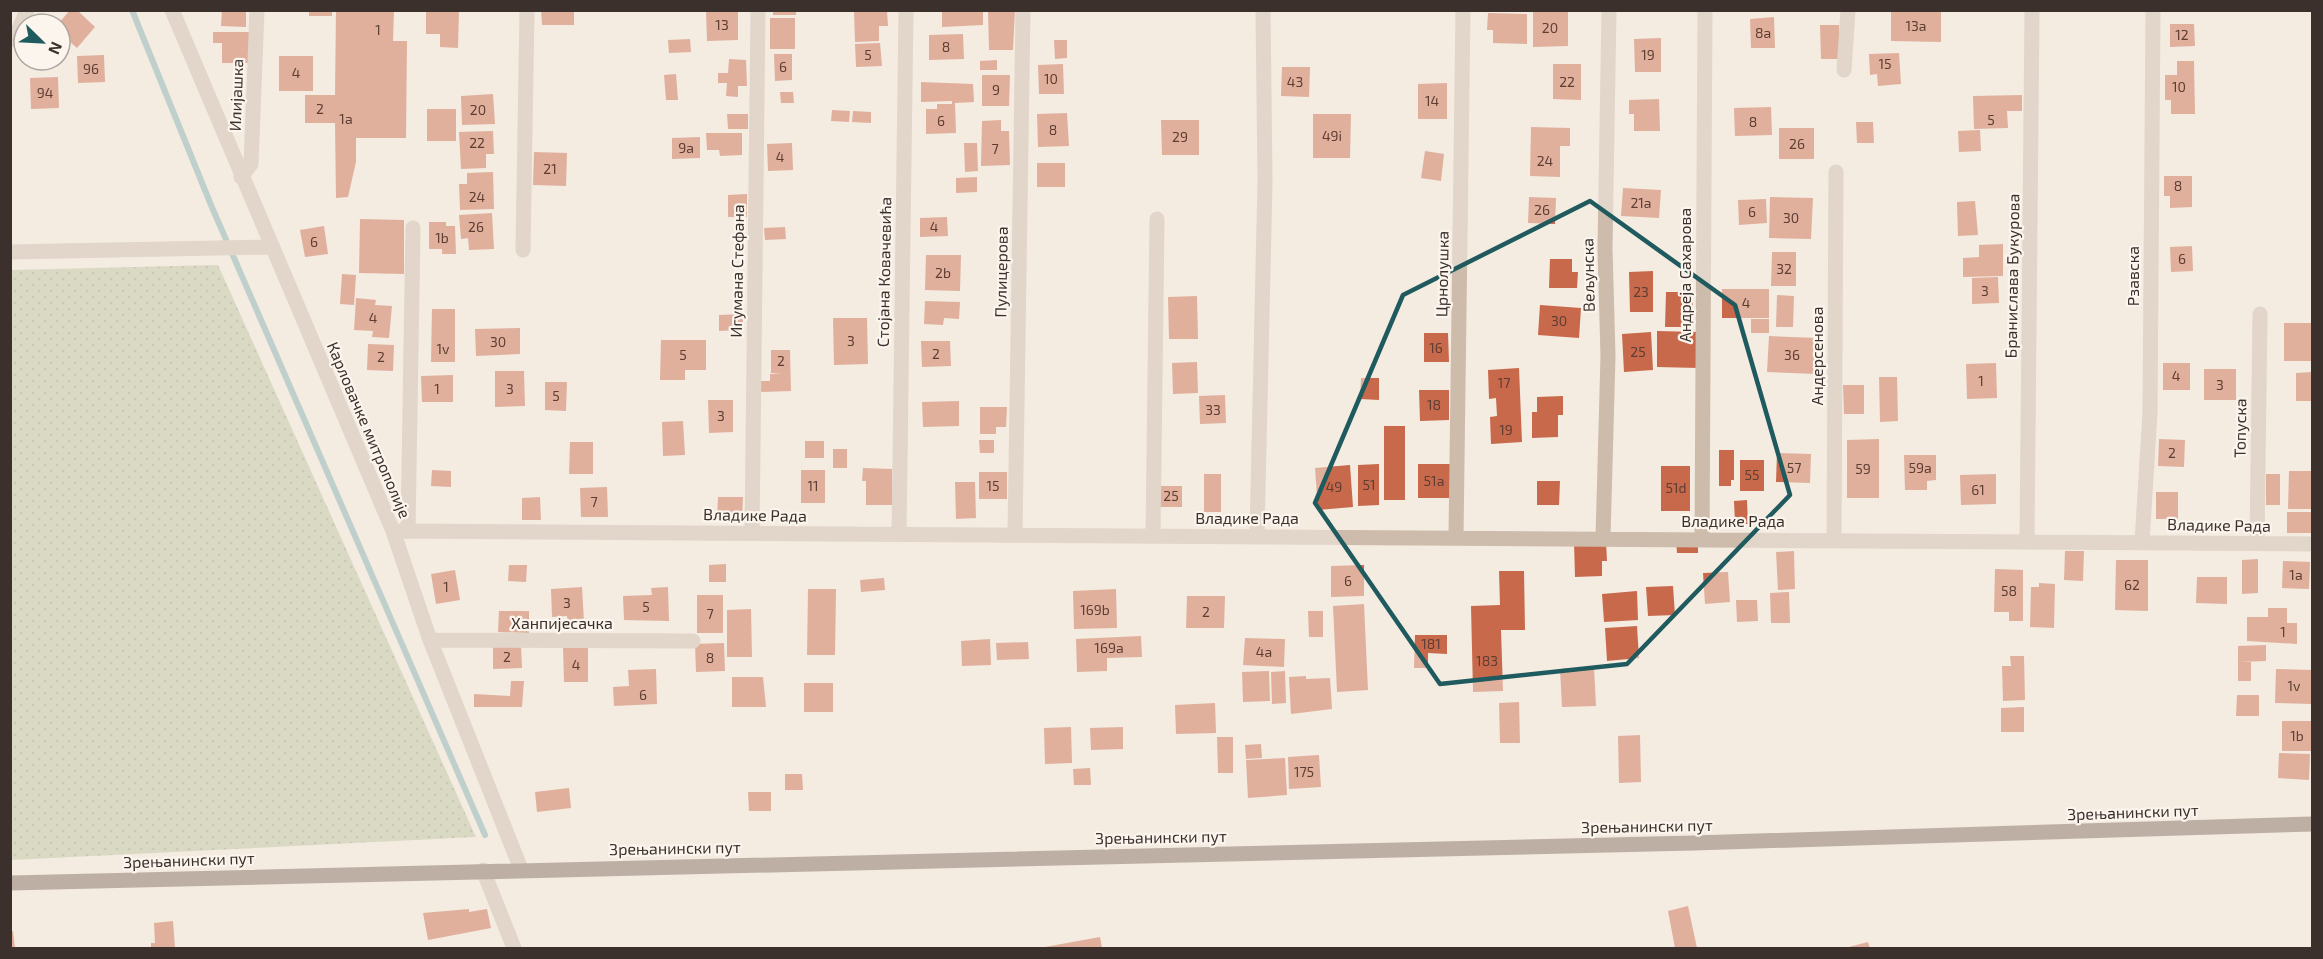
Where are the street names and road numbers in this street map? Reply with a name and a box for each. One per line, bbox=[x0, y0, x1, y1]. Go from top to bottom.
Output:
street label: Илијашка bbox=[225, 58, 247, 132]
street label: Бранислава Букурова bbox=[2001, 194, 2023, 358]
street label: Стојана Ковачевића bbox=[873, 197, 895, 347]
street label: Игумана Стефана bbox=[726, 204, 748, 338]
street label: Андреја Сахарова bbox=[1675, 208, 1695, 342]
street label: Пулицерова bbox=[990, 226, 1012, 318]
street label: Црнолушка bbox=[1431, 231, 1453, 317]
street label: Вељунска bbox=[1577, 238, 1599, 312]
street label: Рзавска bbox=[2123, 246, 2142, 306]
street label: Андерсенова bbox=[1807, 306, 1826, 406]
street label: Карловачке митрополије bbox=[323, 339, 415, 521]
street label: Топуска bbox=[2229, 398, 2251, 458]
street label: Владике Рада bbox=[703, 504, 807, 525]
street label: Владике Рада bbox=[1195, 508, 1299, 527]
street label: Владике Рада bbox=[1681, 511, 1785, 530]
street label: Владике Рада bbox=[2167, 514, 2271, 535]
street label: Ханпијесачка bbox=[511, 613, 613, 633]
street label: Зрењанински пут bbox=[2067, 800, 2199, 824]
street label: Зрењанински пут bbox=[1581, 815, 1713, 837]
street label: Зрењанински пут bbox=[1095, 826, 1227, 848]
street label: Зрењанински пут bbox=[609, 837, 741, 859]
street label: Зрењанински пут bbox=[123, 848, 255, 872]

